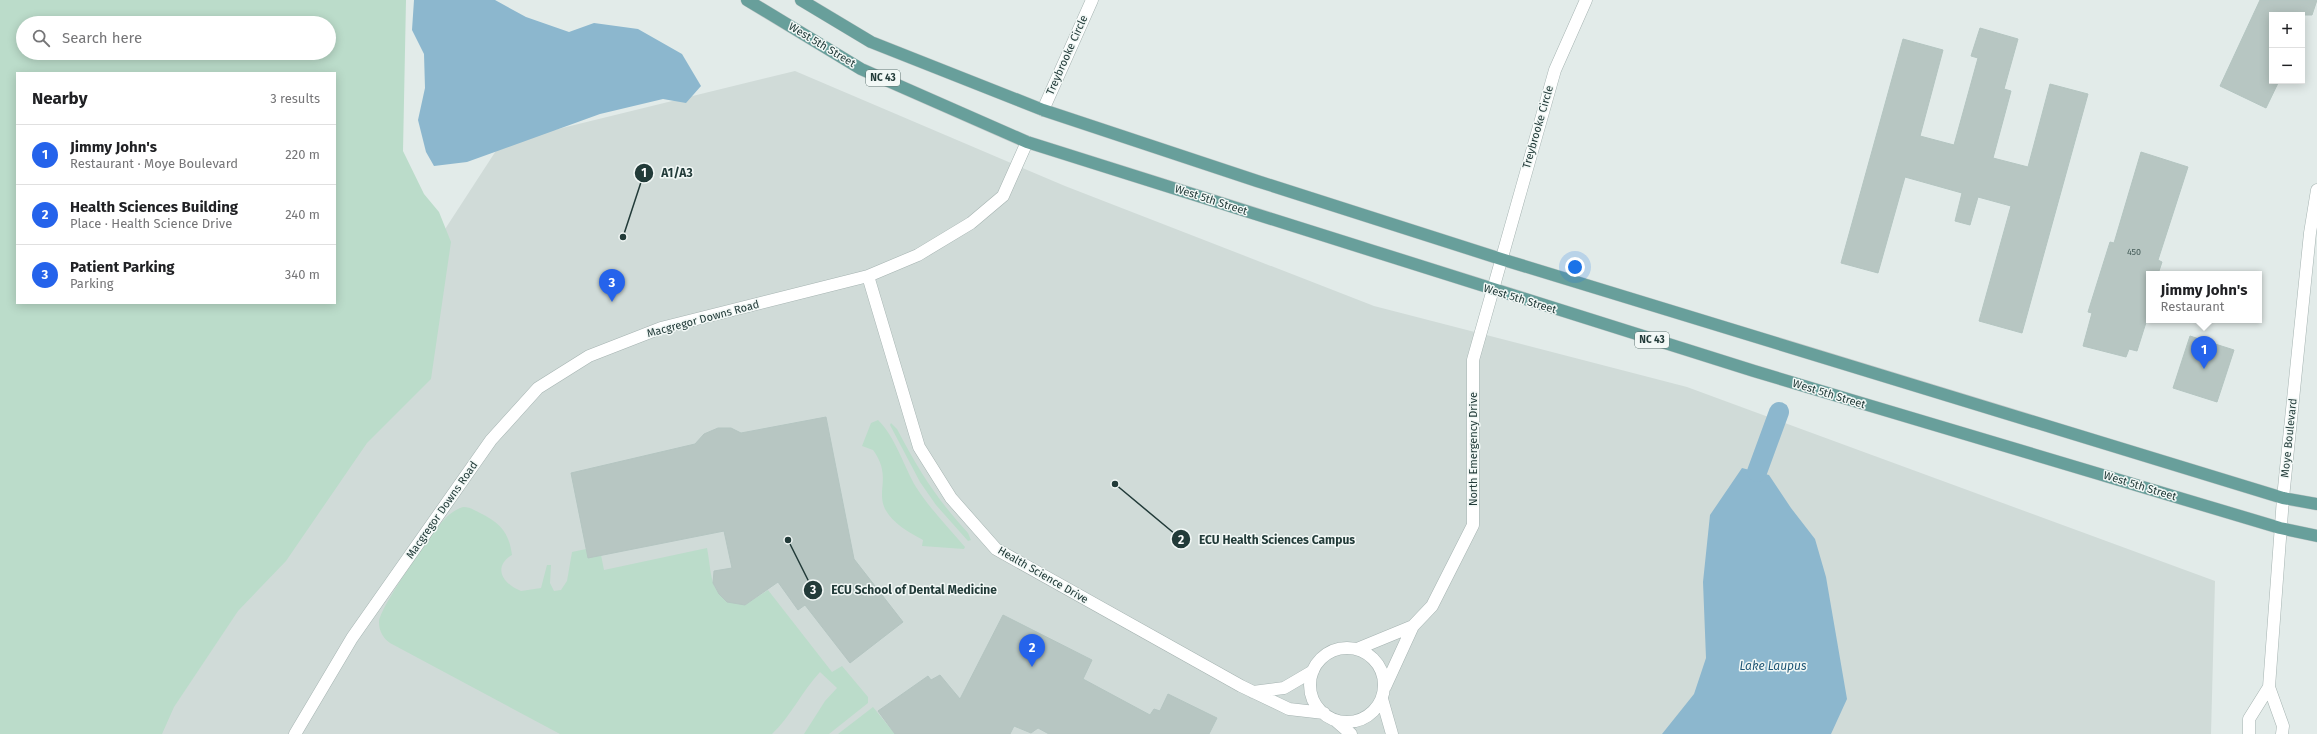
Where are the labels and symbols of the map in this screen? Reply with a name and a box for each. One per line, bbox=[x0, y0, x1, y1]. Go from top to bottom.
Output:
street label: Treybrooke Circle bbox=[1044, 13, 1090, 97]
street label: West 5th Street bbox=[786, 20, 858, 70]
road number: NC 43 bbox=[866, 70, 900, 86]
street label: Treybrooke Circle bbox=[1520, 84, 1556, 170]
callout: A1/A3 bbox=[634, 161, 701, 185]
text: 1 bbox=[641, 166, 647, 180]
text: A1/A3 bbox=[660, 166, 693, 180]
street label: West 5th Street bbox=[1173, 182, 1249, 218]
house number: 450 bbox=[2127, 247, 2141, 257]
your location bbox=[1565, 257, 1585, 277]
pin: 3 bbox=[599, 269, 625, 302]
street label: West 5th Street bbox=[1482, 282, 1558, 316]
street label: Macgregor Downs Road bbox=[645, 298, 761, 340]
road number: NC 43 bbox=[1635, 332, 1669, 348]
pin: 1 bbox=[2191, 336, 2217, 369]
street label: West 5th Street bbox=[1791, 377, 1867, 411]
street label: North Emergency Drive bbox=[1467, 392, 1480, 506]
street label: Moye Boulevard bbox=[2278, 398, 2300, 478]
street label: Macgregor Downs Road bbox=[403, 459, 481, 561]
street label: West 5th Street bbox=[2102, 469, 2178, 503]
callout: ECU Health Sciences Campus bbox=[1171, 527, 1363, 551]
text: 2 bbox=[1178, 533, 1184, 547]
text: ECU Health Sciences Campus bbox=[1199, 533, 1355, 547]
street label: Health Science Drive bbox=[995, 544, 1091, 606]
callout: ECU School of Dental Medicine bbox=[803, 578, 1005, 602]
text: 3 bbox=[809, 583, 816, 597]
text: ECU School of Dental Medicine bbox=[831, 583, 997, 597]
pin: 2 bbox=[1019, 634, 1045, 667]
water label: Lake Laupus bbox=[1739, 659, 1807, 673]

